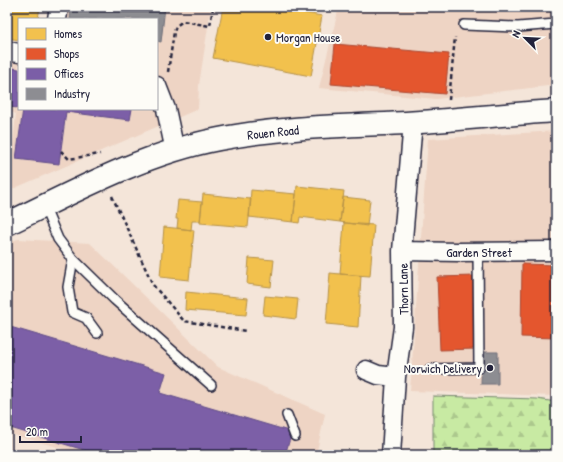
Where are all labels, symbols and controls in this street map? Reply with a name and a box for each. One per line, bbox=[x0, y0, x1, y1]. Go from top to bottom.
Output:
legend bbox=[18, 18, 158, 110]
north arrow bbox=[505, 18, 545, 58]
text: Homes bbox=[54, 25, 82, 42]
place label: Morgan House bbox=[276, 28, 340, 46]
text: N bbox=[508, 28, 524, 39]
marker: Morgan House bbox=[263, 32, 273, 42]
text: Shops bbox=[54, 45, 80, 62]
text: Offices bbox=[54, 65, 84, 82]
text: Industry bbox=[54, 85, 90, 102]
street label: Rouen Road bbox=[246, 120, 300, 144]
street label: Garden Street bbox=[446, 243, 512, 261]
street label: Thorn Lane bbox=[394, 263, 412, 315]
place label: Norwich Delivery bbox=[404, 359, 482, 377]
marker: Norwich Delivery bbox=[485, 363, 495, 373]
scale bar bbox=[20, 418, 81, 444]
text: 20 m bbox=[26, 423, 48, 440]

